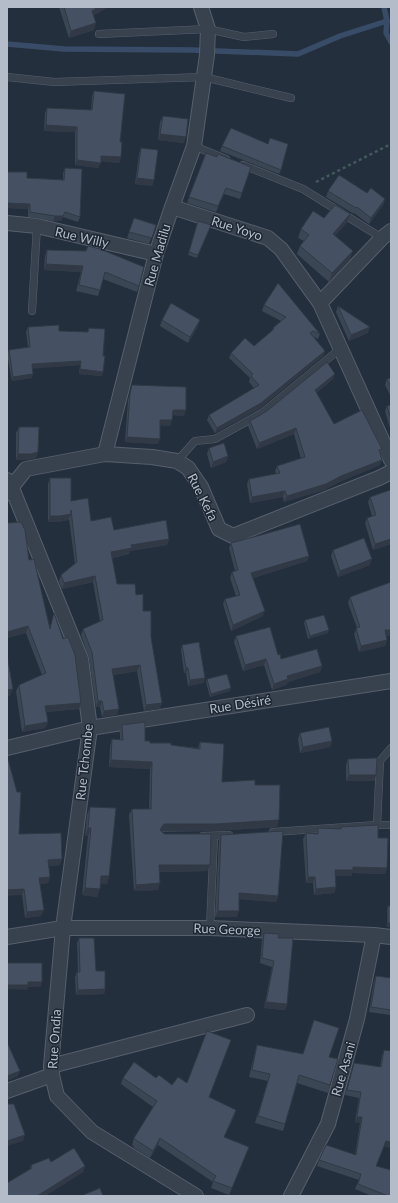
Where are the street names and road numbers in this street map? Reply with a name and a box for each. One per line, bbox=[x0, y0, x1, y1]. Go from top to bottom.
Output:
street label: Rue Yoyo bbox=[210, 212, 264, 244]
street label: Rue Madilu bbox=[140, 222, 174, 288]
street label: Rue Willy bbox=[54, 223, 111, 251]
street label: Rue Kefa bbox=[184, 471, 222, 523]
street label: Rue Désiré bbox=[208, 691, 272, 717]
street label: Rue Tchombe bbox=[72, 723, 96, 801]
street label: Rue George bbox=[193, 920, 261, 938]
street label: Rue Ondia bbox=[44, 1009, 64, 1069]
street label: Rue Asani bbox=[328, 1040, 358, 1098]

